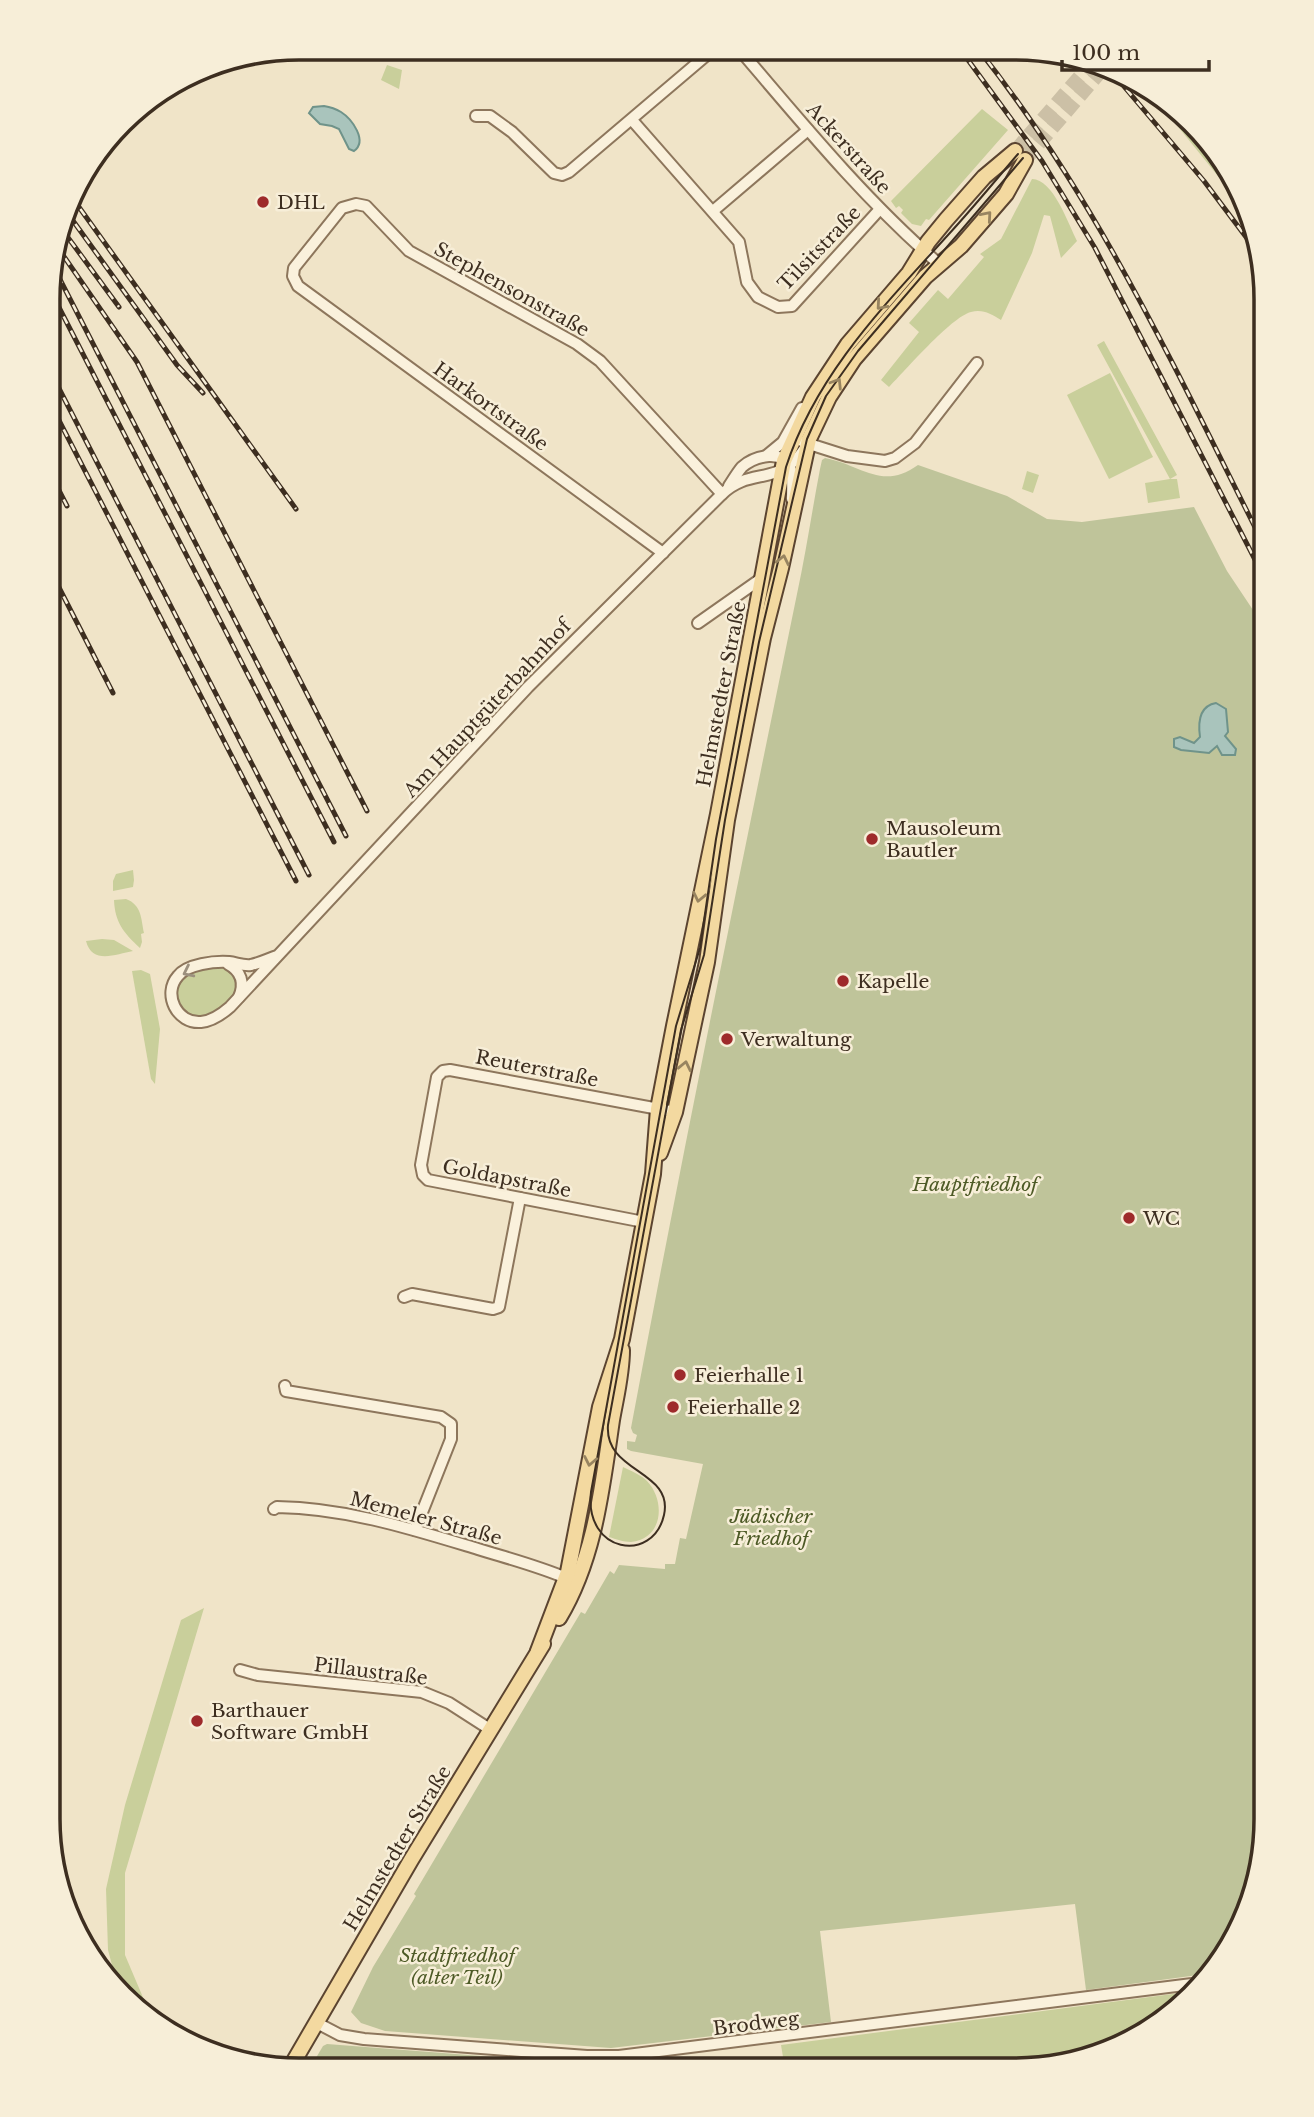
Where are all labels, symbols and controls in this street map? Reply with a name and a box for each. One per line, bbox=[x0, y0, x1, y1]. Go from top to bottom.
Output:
scale bar bbox=[1062, 28, 1209, 72]
text: 100 m bbox=[1072, 40, 1140, 66]
street label: Ackerstraße bbox=[801, 97, 896, 199]
place label: DHL bbox=[277, 191, 325, 214]
marker: DHL bbox=[255, 194, 271, 210]
street label: Tilsitstraße bbox=[773, 201, 865, 295]
one-way arrow bbox=[979, 212, 991, 225]
street label: Stephensonstraße bbox=[430, 237, 593, 342]
one-way arrow bbox=[877, 296, 889, 309]
street label: Harkortstraße bbox=[429, 357, 553, 456]
one-way arrow bbox=[829, 378, 842, 391]
one-way arrow bbox=[774, 554, 789, 566]
street label: Helmstedter Straße bbox=[692, 599, 751, 789]
street label: Am Hauptgüterbahnhof bbox=[398, 613, 577, 803]
place label: Mausoleum Bautler bbox=[886, 817, 1001, 862]
marker: Mausoleum Bautler bbox=[864, 831, 880, 847]
one-way arrow bbox=[693, 891, 708, 903]
one-way arrow bbox=[182, 963, 195, 977]
place label: Kapelle bbox=[857, 970, 929, 993]
marker: Kapelle bbox=[835, 973, 851, 989]
place label: Verwaltung bbox=[740, 1028, 852, 1051]
marker: Verwaltung bbox=[719, 1031, 735, 1047]
street label: Reuterstraße bbox=[473, 1045, 600, 1092]
one-way arrow bbox=[676, 1060, 691, 1072]
street label: Goldapstraße bbox=[441, 1155, 573, 1202]
park label: Hauptfriedhof bbox=[912, 1173, 1042, 1196]
place label: WC bbox=[1142, 1207, 1180, 1230]
marker: WC bbox=[1121, 1210, 1137, 1226]
place label: Feierhalle 1 bbox=[694, 1364, 804, 1387]
marker: Feierhalle 1 bbox=[672, 1367, 688, 1383]
place label: Feierhalle 2 bbox=[687, 1396, 800, 1419]
marker: Feierhalle 2 bbox=[665, 1399, 681, 1415]
one-way arrow bbox=[583, 1455, 598, 1467]
street label: Memeler Straße bbox=[347, 1487, 504, 1550]
park label: Jüdischer Friedhof bbox=[729, 1505, 814, 1550]
street label: Pillaustraße bbox=[313, 1653, 429, 1690]
place label: Barthauer Software GmbH bbox=[211, 1699, 369, 1744]
marker: Barthauer Software GmbH bbox=[189, 1713, 205, 1729]
street label: Helmstedter Straße bbox=[339, 1761, 456, 1935]
park label: Stadtfriedhof (alter Teil) bbox=[399, 1944, 519, 1989]
street label: Brodweg bbox=[712, 2007, 801, 2040]

